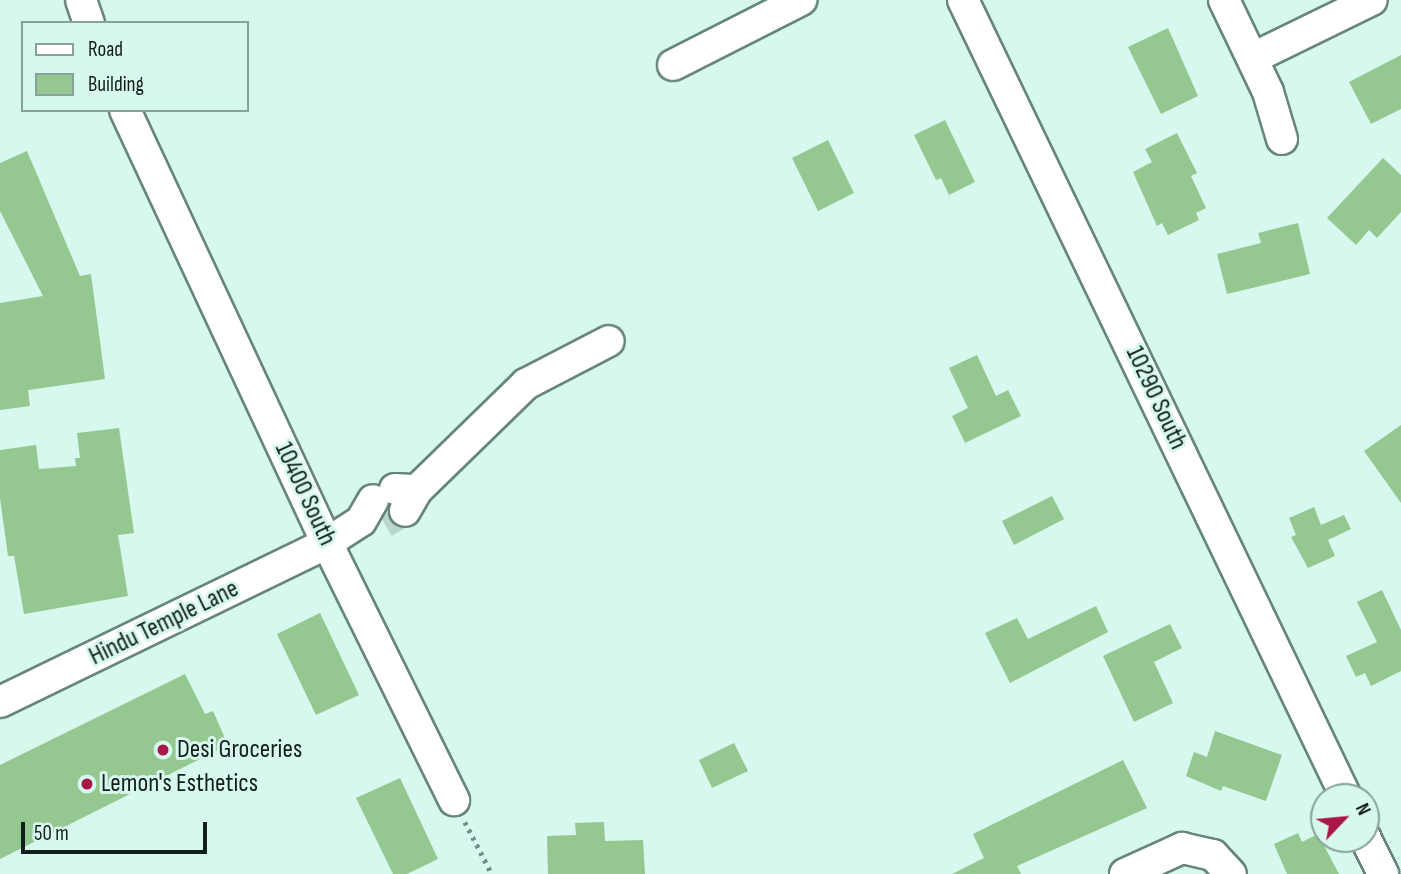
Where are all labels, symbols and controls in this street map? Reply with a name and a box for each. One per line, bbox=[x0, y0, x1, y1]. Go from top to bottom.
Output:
legend bbox=[21, 21, 248, 112]
text: Road bbox=[88, 37, 123, 62]
text: Building bbox=[88, 72, 144, 97]
street label: 10290 South bbox=[1119, 341, 1193, 455]
street label: 10400 South bbox=[267, 437, 343, 551]
street label: Hindu Temple Lane bbox=[84, 573, 244, 673]
place label: Desi Groceries bbox=[177, 734, 302, 766]
marker: Desi Groceries bbox=[155, 742, 171, 758]
place label: Lemon's Esthetics bbox=[101, 768, 258, 800]
marker: Lemon's Esthetics bbox=[79, 776, 95, 792]
north arrow bbox=[1310, 783, 1380, 853]
text: N bbox=[1350, 800, 1375, 819]
scale bar bbox=[24, 808, 210, 852]
text: 50 m bbox=[34, 821, 69, 846]

